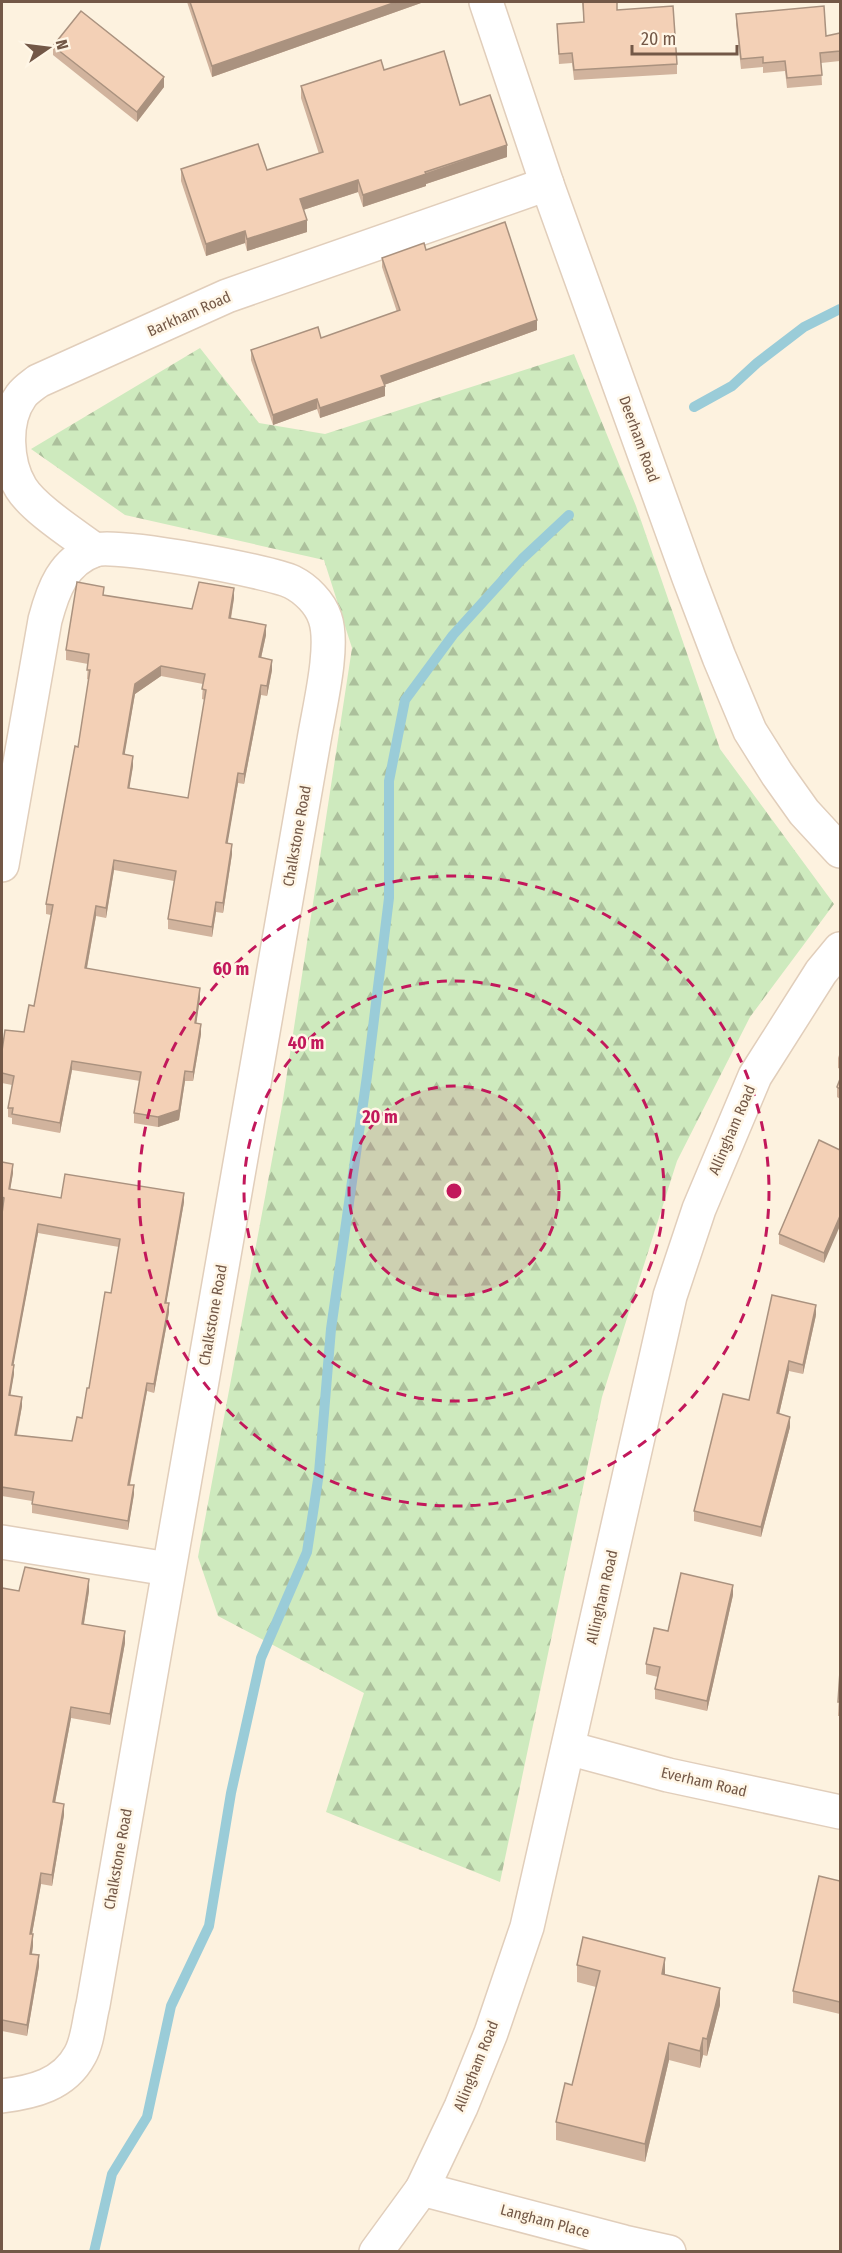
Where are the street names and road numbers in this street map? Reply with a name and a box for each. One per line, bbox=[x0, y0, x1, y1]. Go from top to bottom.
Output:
street label: Barkham Road bbox=[145, 288, 233, 340]
street label: Deerham Road bbox=[615, 394, 663, 484]
street label: Chalkstone Road bbox=[279, 784, 315, 888]
street label: Allingham Road bbox=[705, 1082, 759, 1178]
street label: Chalkstone Road bbox=[195, 1263, 231, 1367]
street label: Allingham Road bbox=[582, 1548, 622, 1646]
street label: Everham Road bbox=[659, 1763, 749, 1801]
street label: Chalkstone Road bbox=[100, 1807, 136, 1911]
street label: Allingham Road bbox=[450, 2018, 502, 2114]
street label: Langham Place bbox=[498, 2200, 592, 2242]

